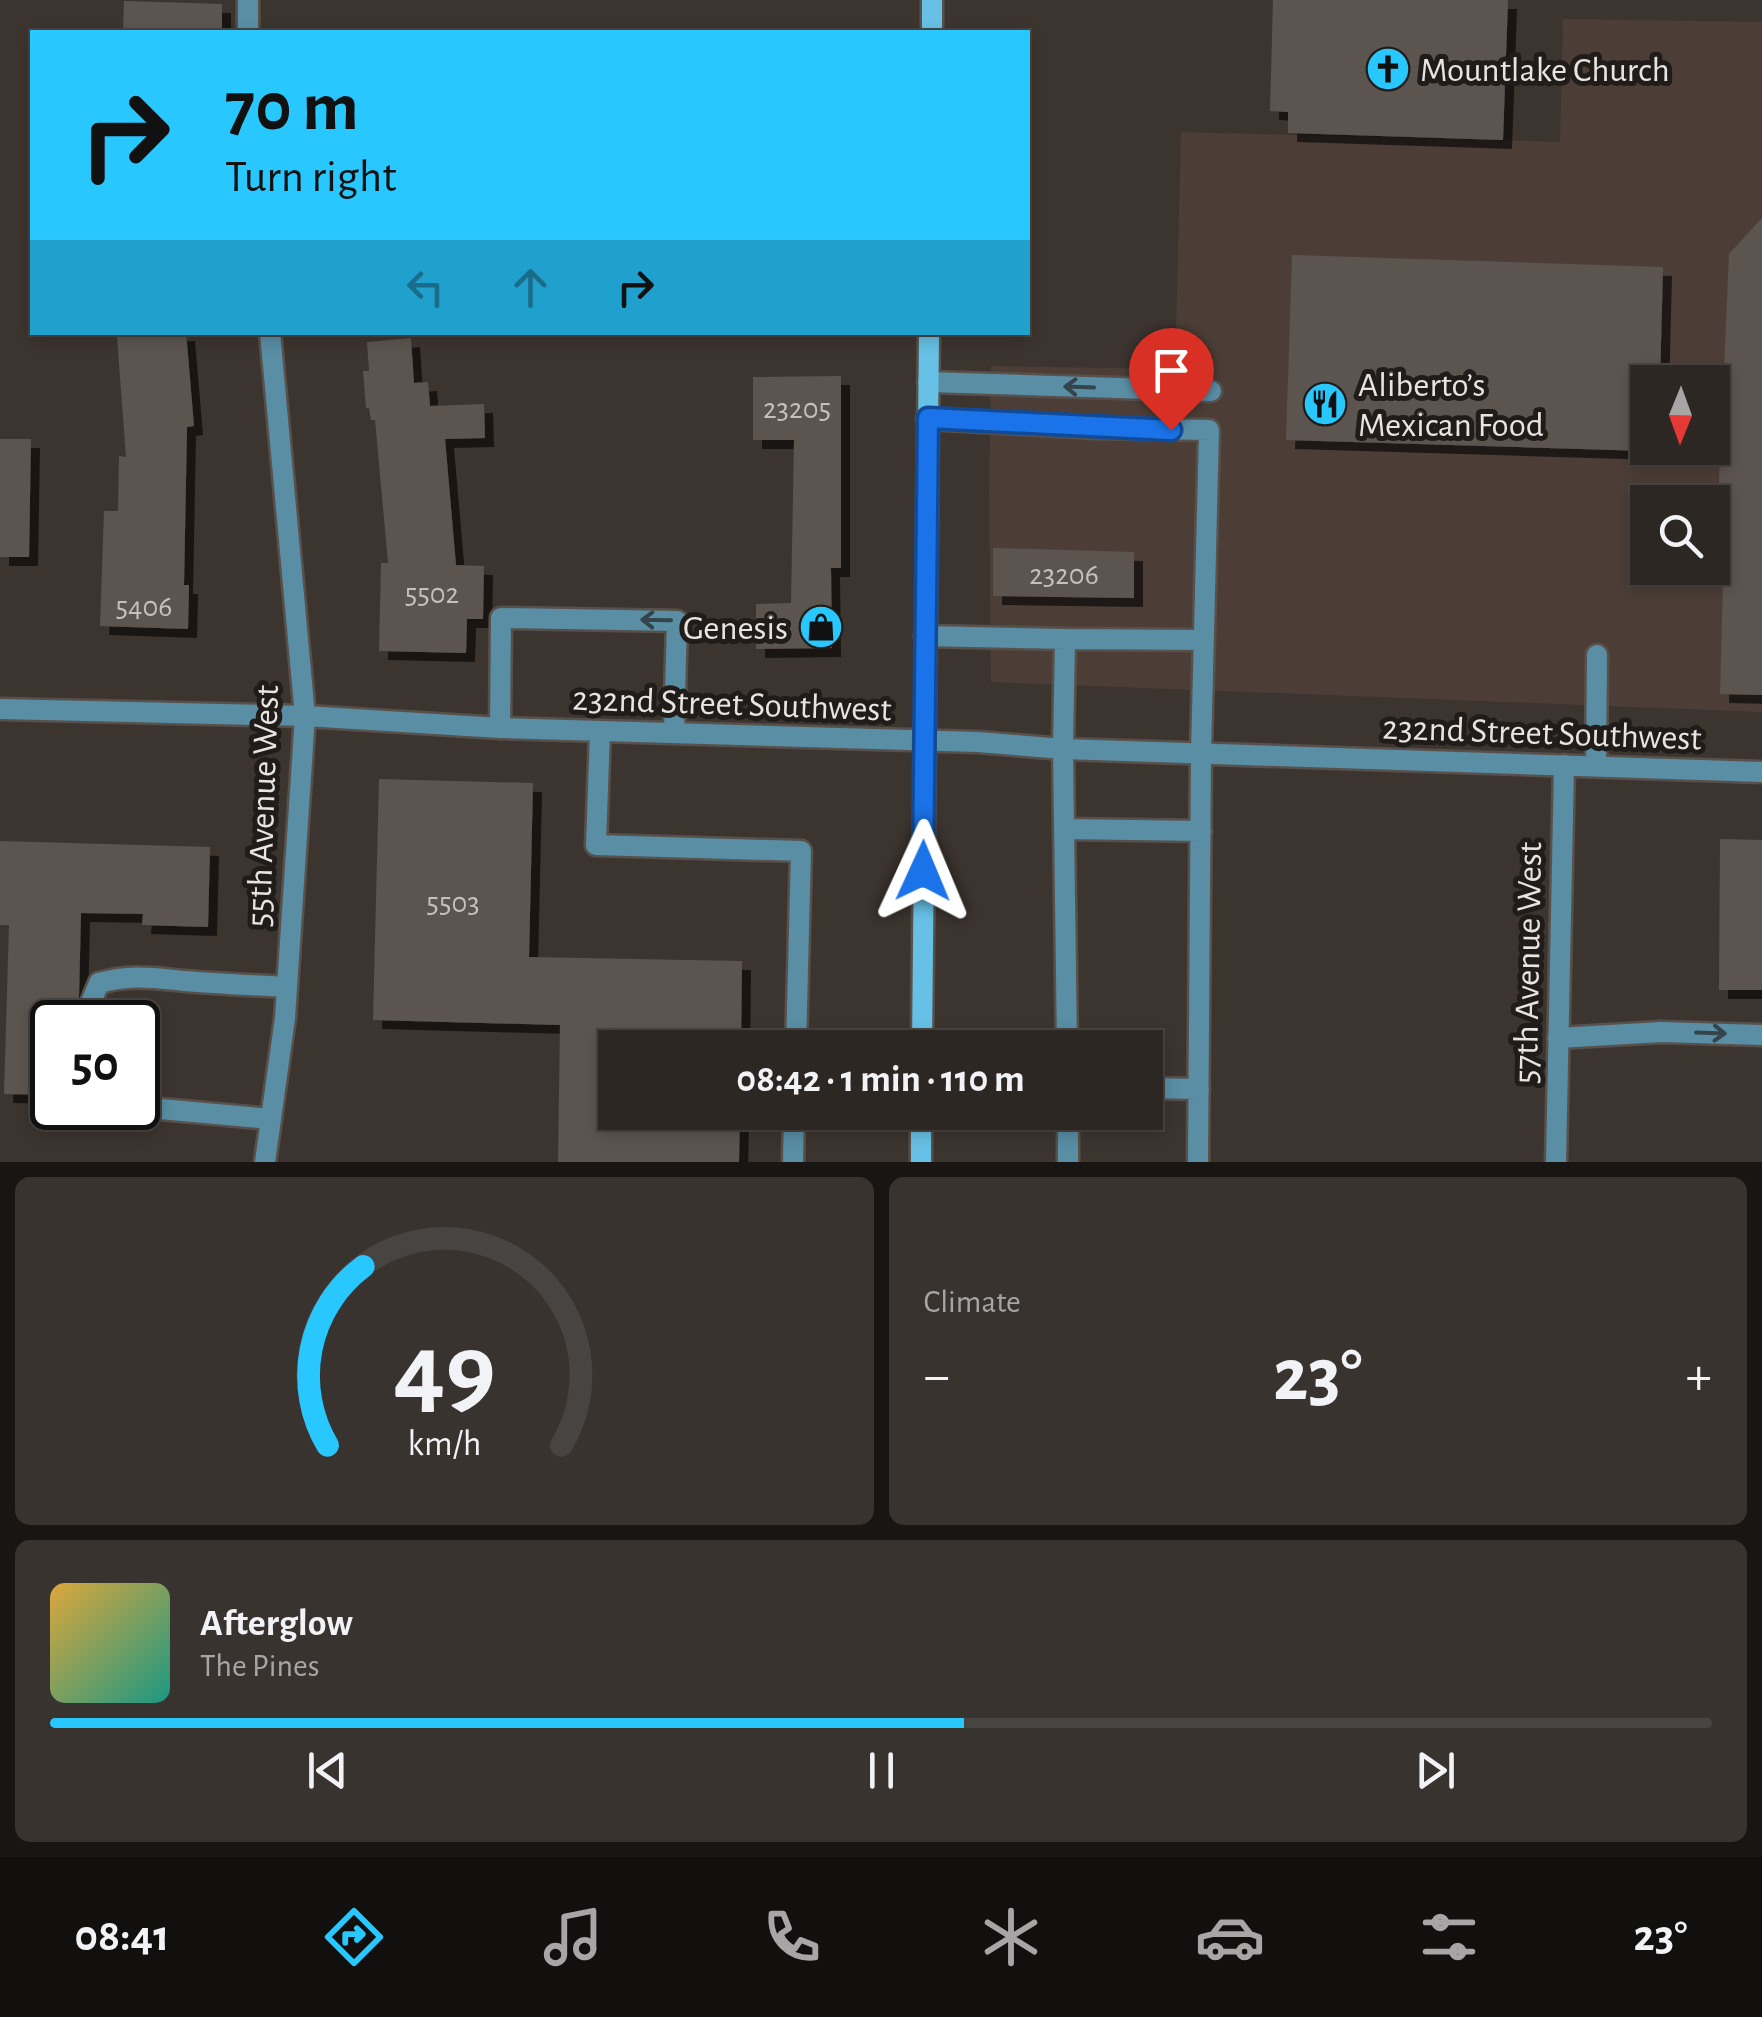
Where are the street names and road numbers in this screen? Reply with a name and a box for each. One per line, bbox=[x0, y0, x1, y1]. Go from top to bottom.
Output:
street label: 232nd Street Southwest bbox=[572, 681, 892, 728]
street label: 55th Avenue West bbox=[242, 684, 285, 928]
street label: 232nd Street Southwest bbox=[1382, 710, 1702, 757]
street label: 57th Avenue West bbox=[1509, 842, 1548, 1084]

